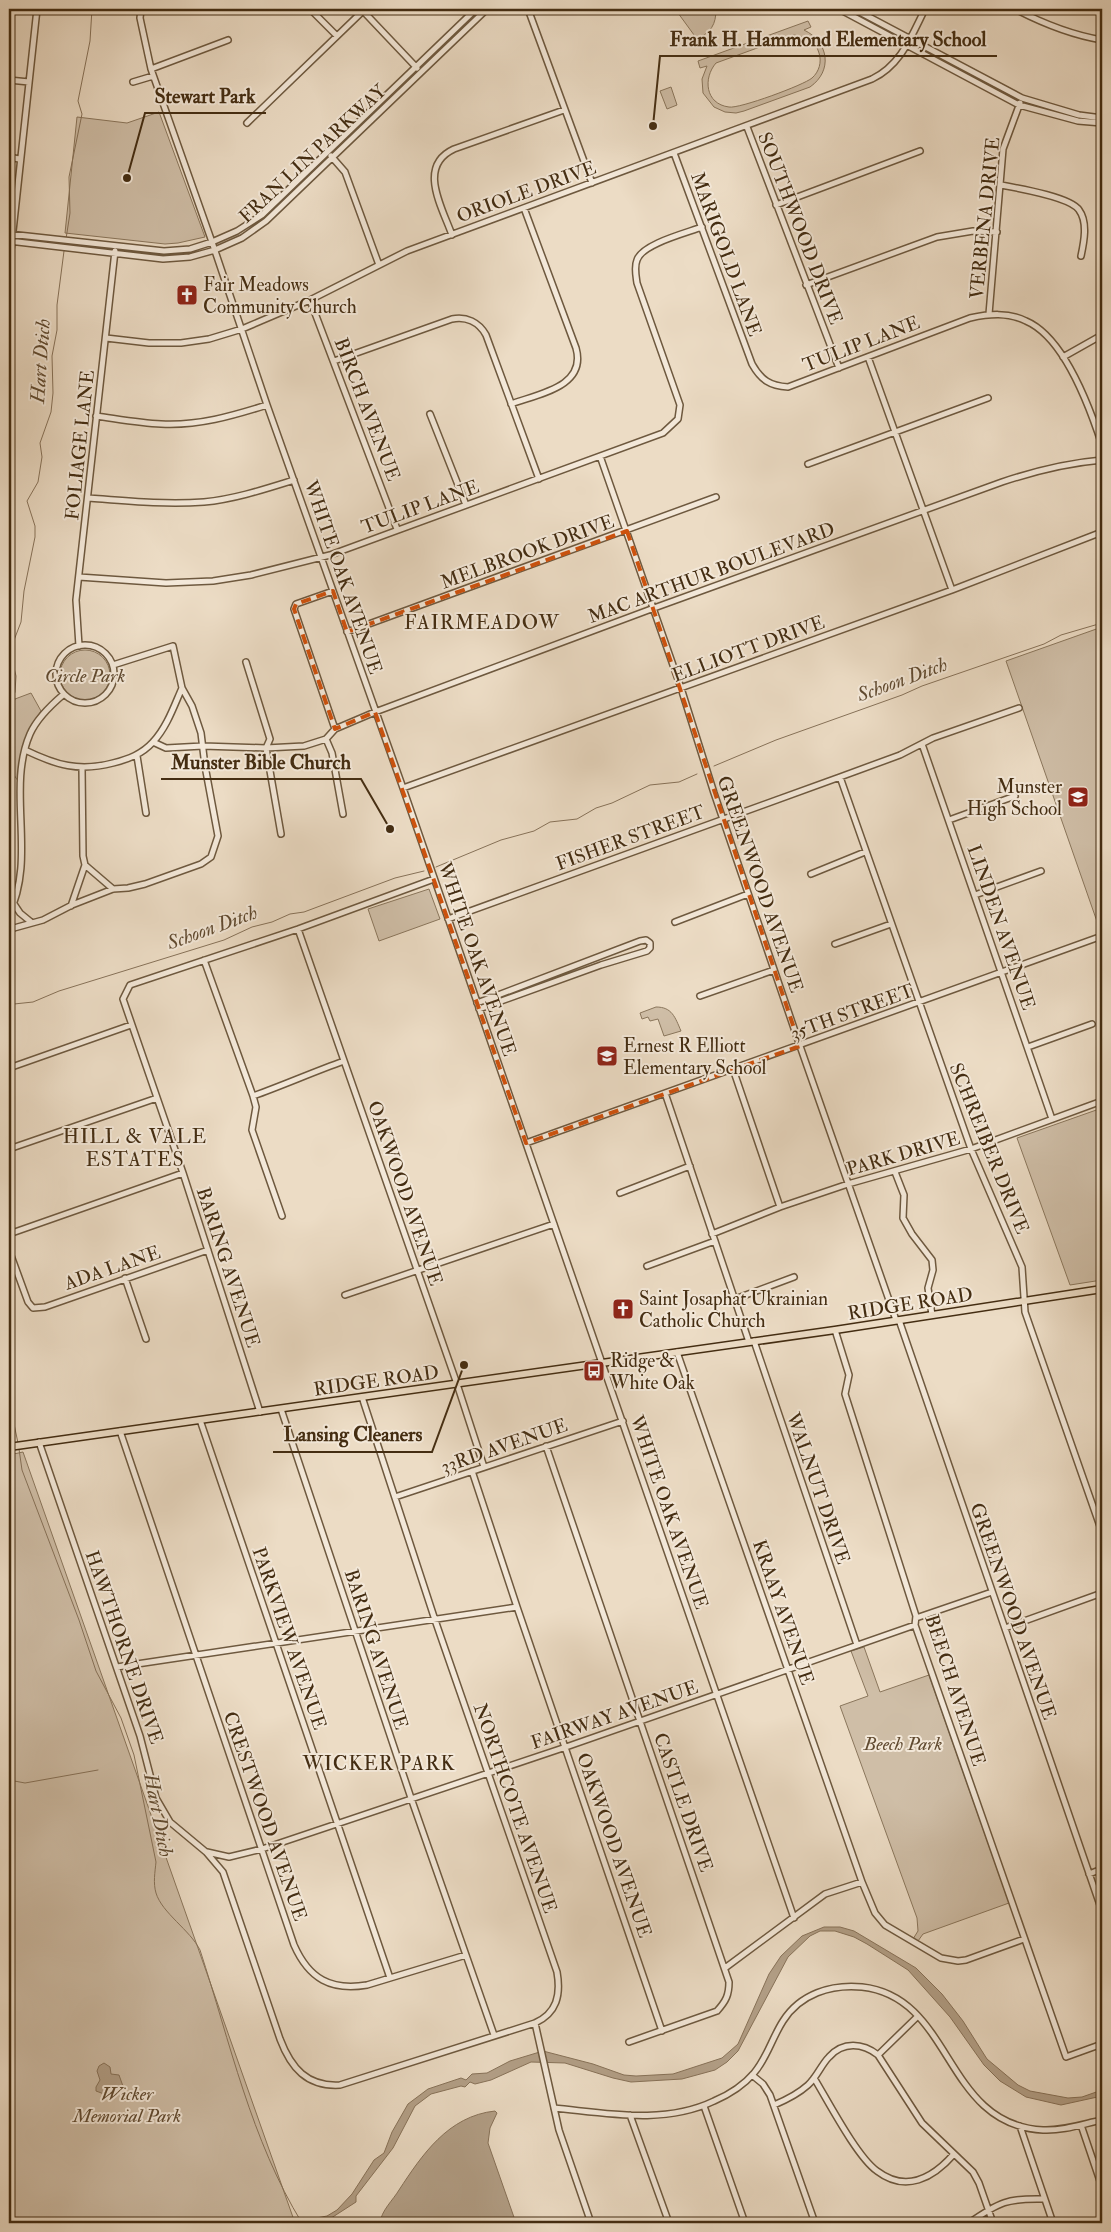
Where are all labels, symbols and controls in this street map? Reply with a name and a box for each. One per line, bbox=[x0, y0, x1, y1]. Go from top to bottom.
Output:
callout: Frank H. Hammond Elementary School bbox=[660, 21, 997, 56]
text: Frank H. Hammond Elementary School bbox=[670, 27, 987, 53]
callout: Stewart Park bbox=[145, 78, 266, 113]
street label: FRAN LIN PARKWAY bbox=[234, 78, 392, 228]
text: Stewart Park bbox=[154, 84, 256, 109]
street label: SOUTHWOOD DRIVE bbox=[752, 129, 848, 328]
street label: VERBENA DRIVE bbox=[965, 135, 1005, 300]
street label: ORIOLE DRIVE bbox=[453, 155, 600, 228]
street label: MARIGOLD LANE bbox=[685, 169, 767, 340]
place label: Fair Meadows Community Church bbox=[203, 273, 357, 319]
church icon: Fair Meadows Community Church bbox=[175, 283, 199, 307]
street label: TULIP LANE bbox=[799, 310, 924, 377]
water label: Hart Dtich bbox=[25, 318, 56, 405]
street label: BIRCH AVENUE bbox=[329, 334, 406, 485]
street label: FOLIAGE LANE bbox=[60, 368, 100, 521]
street label: TULIP LANE bbox=[358, 474, 483, 539]
street label: WHITE OAK AVENUE bbox=[298, 476, 388, 678]
street label: MELBROOK DRIVE bbox=[437, 509, 618, 595]
street label: MAC ARTHUR BOULEVARD bbox=[585, 517, 838, 629]
district label: FAIRMEADOW bbox=[404, 610, 560, 635]
street label: ELLIOTT DRIVE bbox=[669, 610, 828, 688]
water label: Schoon Ditch bbox=[853, 652, 951, 708]
park label: Circle Park bbox=[45, 664, 125, 688]
callout: Munster Bible Church bbox=[161, 744, 361, 779]
text: Munster Bible Church bbox=[170, 750, 351, 775]
street label: GREENWOOD AVENUE bbox=[712, 773, 809, 996]
place label: Munster High School bbox=[967, 775, 1062, 821]
school or university icon: Munster High School bbox=[1066, 785, 1090, 809]
street label: FISHER STREET bbox=[553, 800, 708, 876]
street label: LINDEN AVENUE bbox=[962, 842, 1041, 1013]
street label: WHITE OAK AVENUE bbox=[432, 858, 522, 1060]
water label: Schoon Ditch bbox=[163, 900, 261, 956]
street label: 35TH STREET bbox=[788, 979, 917, 1045]
place label: Ernest R Elliott Elementary School bbox=[623, 1034, 767, 1080]
school or university icon: Ernest R Elliott Elementary School bbox=[595, 1044, 619, 1068]
street label: SCHREIBER DRIVE bbox=[944, 1059, 1034, 1238]
street label: OAKWOOD AVENUE bbox=[362, 1098, 448, 1289]
district label: HILL & VALE ESTATES bbox=[63, 1124, 207, 1172]
street label: PARK DRIVE bbox=[844, 1126, 963, 1182]
street label: BARING AVENUE bbox=[191, 1184, 265, 1351]
street label: ADA LANE bbox=[60, 1240, 164, 1296]
street label: RIDGE ROAD bbox=[846, 1282, 974, 1326]
place label: Saint Josaphat Ukrainian Catholic Church bbox=[639, 1287, 828, 1333]
church icon: Saint Josaphat Ukrainian Catholic Church bbox=[611, 1297, 635, 1321]
place label: Ridge & White Oak bbox=[609, 1349, 695, 1395]
bus stop icon: Ridge & White Oak bbox=[582, 1359, 606, 1383]
street label: RIDGE ROAD bbox=[312, 1360, 440, 1402]
street label: WALNUT DRIVE bbox=[781, 1408, 855, 1568]
street label: WHITE OAK AVENUE bbox=[624, 1411, 714, 1613]
street label: 33RD AVENUE bbox=[438, 1413, 571, 1479]
callout: Lansing Cleaners bbox=[273, 1417, 432, 1452]
text: Lansing Cleaners bbox=[284, 1422, 423, 1448]
street label: GREENWOOD AVENUE bbox=[965, 1500, 1062, 1723]
street label: KRAAY AVENUE bbox=[747, 1537, 819, 1688]
street label: PARKVIEW AVENUE bbox=[246, 1544, 332, 1733]
street label: HAWTHORNE DRIVE bbox=[80, 1547, 169, 1747]
street label: BARING AVENUE bbox=[339, 1566, 413, 1733]
street label: BEECH AVENUE bbox=[919, 1612, 991, 1769]
street label: FAIRWAY AVENUE bbox=[528, 1675, 701, 1755]
street label: NORTHCOTE AVENUE bbox=[468, 1700, 562, 1917]
street label: CRESTWOOD AVENUE bbox=[218, 1708, 312, 1924]
street label: CASTLE DRIVE bbox=[648, 1730, 718, 1875]
park label: Beech Park bbox=[863, 1732, 942, 1756]
street label: OAKWOOD AVENUE bbox=[571, 1750, 657, 1941]
district label: WICKER PARK bbox=[302, 1751, 455, 1776]
water label: Hart Dtich bbox=[138, 1770, 179, 1859]
park label: Wicker Memorial Park bbox=[72, 2082, 181, 2128]

